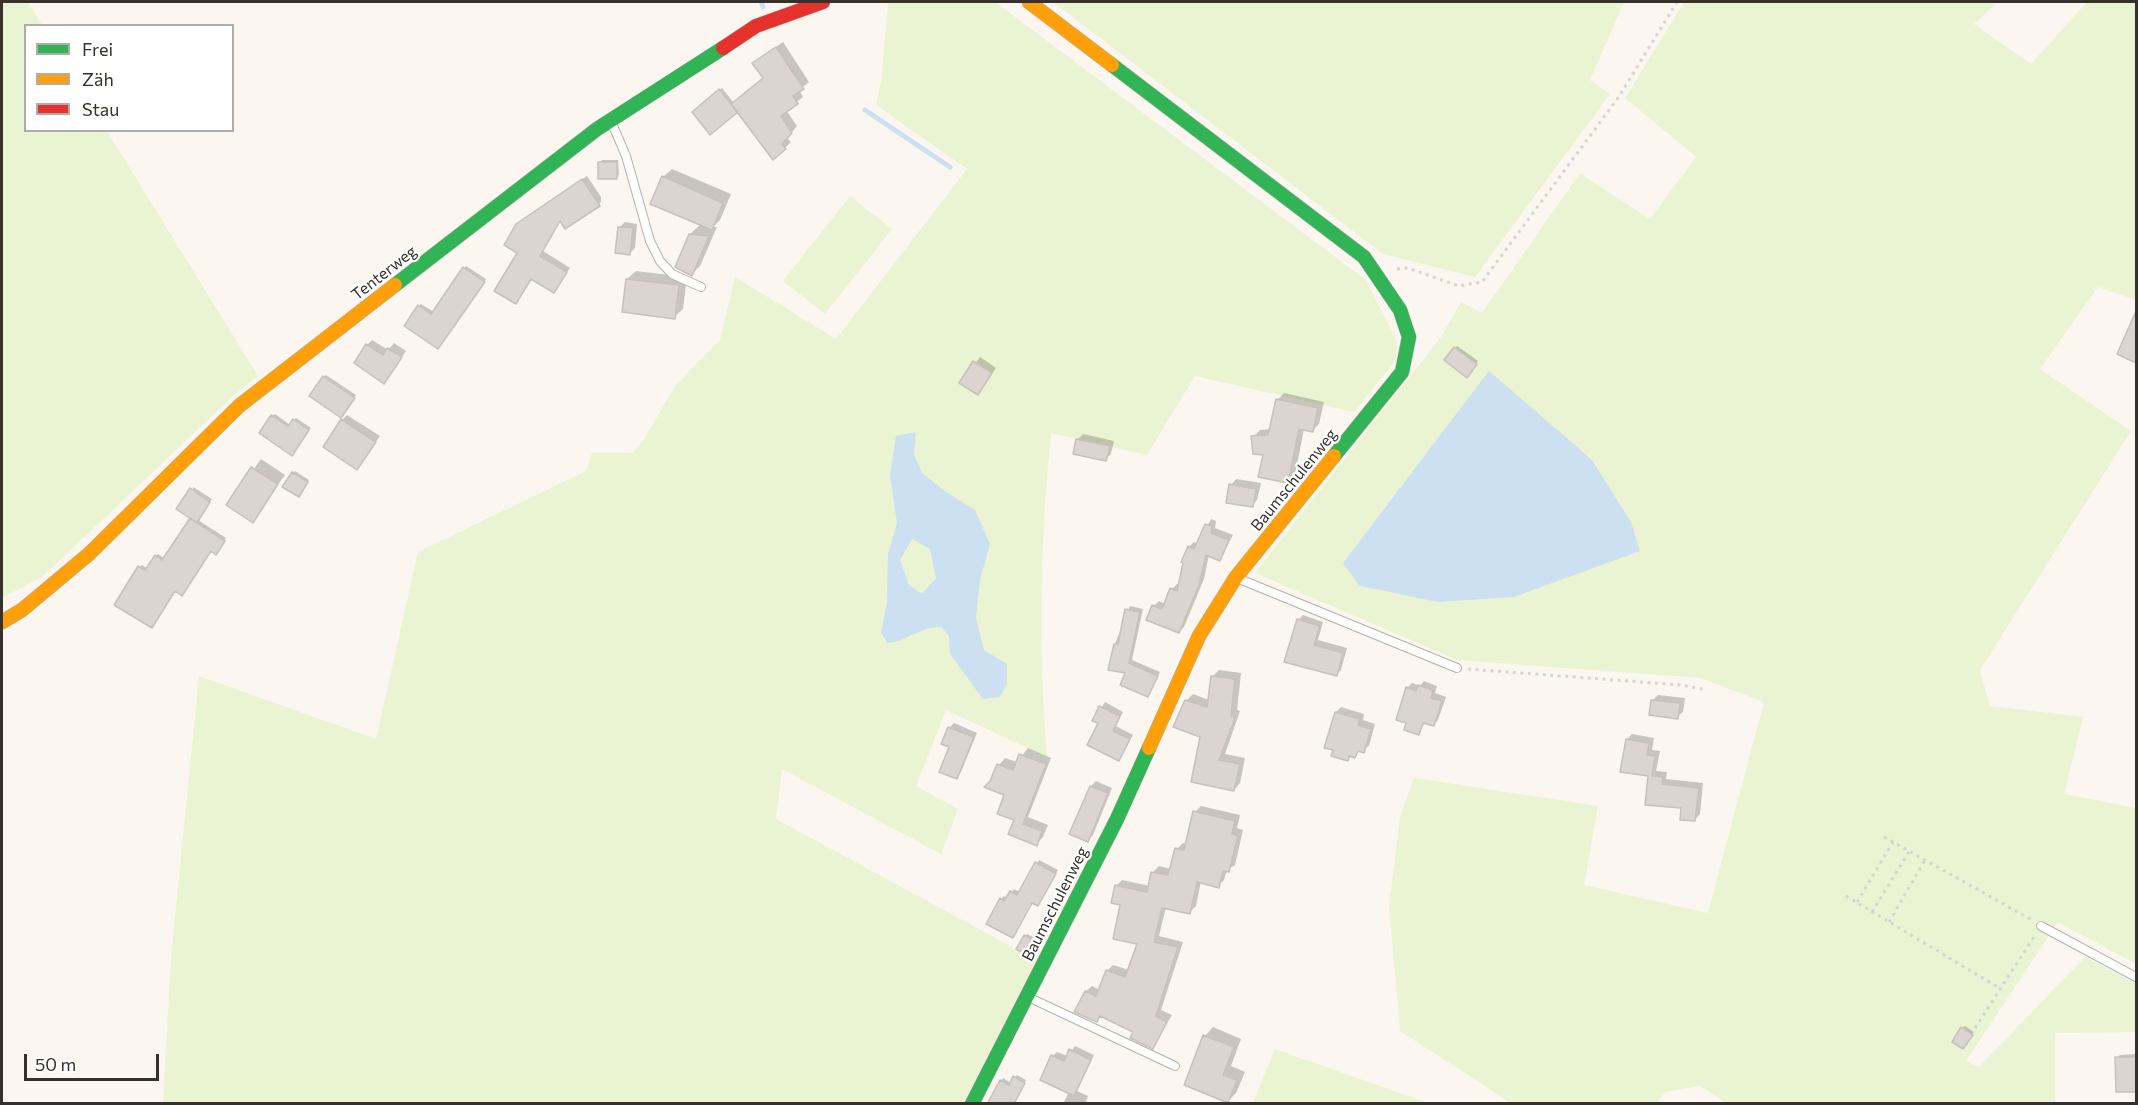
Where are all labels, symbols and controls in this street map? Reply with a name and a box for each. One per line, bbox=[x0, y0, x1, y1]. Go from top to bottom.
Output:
legend bbox=[24, 24, 234, 132]
text: Frei bbox=[82, 38, 113, 60]
text: Zäh bbox=[82, 68, 114, 90]
text: Stau bbox=[82, 98, 119, 120]
street label: Tenterweg bbox=[348, 242, 420, 304]
street label: Baumschulenweg bbox=[1247, 425, 1341, 535]
street label: Baumschulenweg bbox=[1018, 844, 1092, 964]
scale bar bbox=[27, 1042, 162, 1080]
text: 50 m bbox=[35, 1053, 76, 1075]

